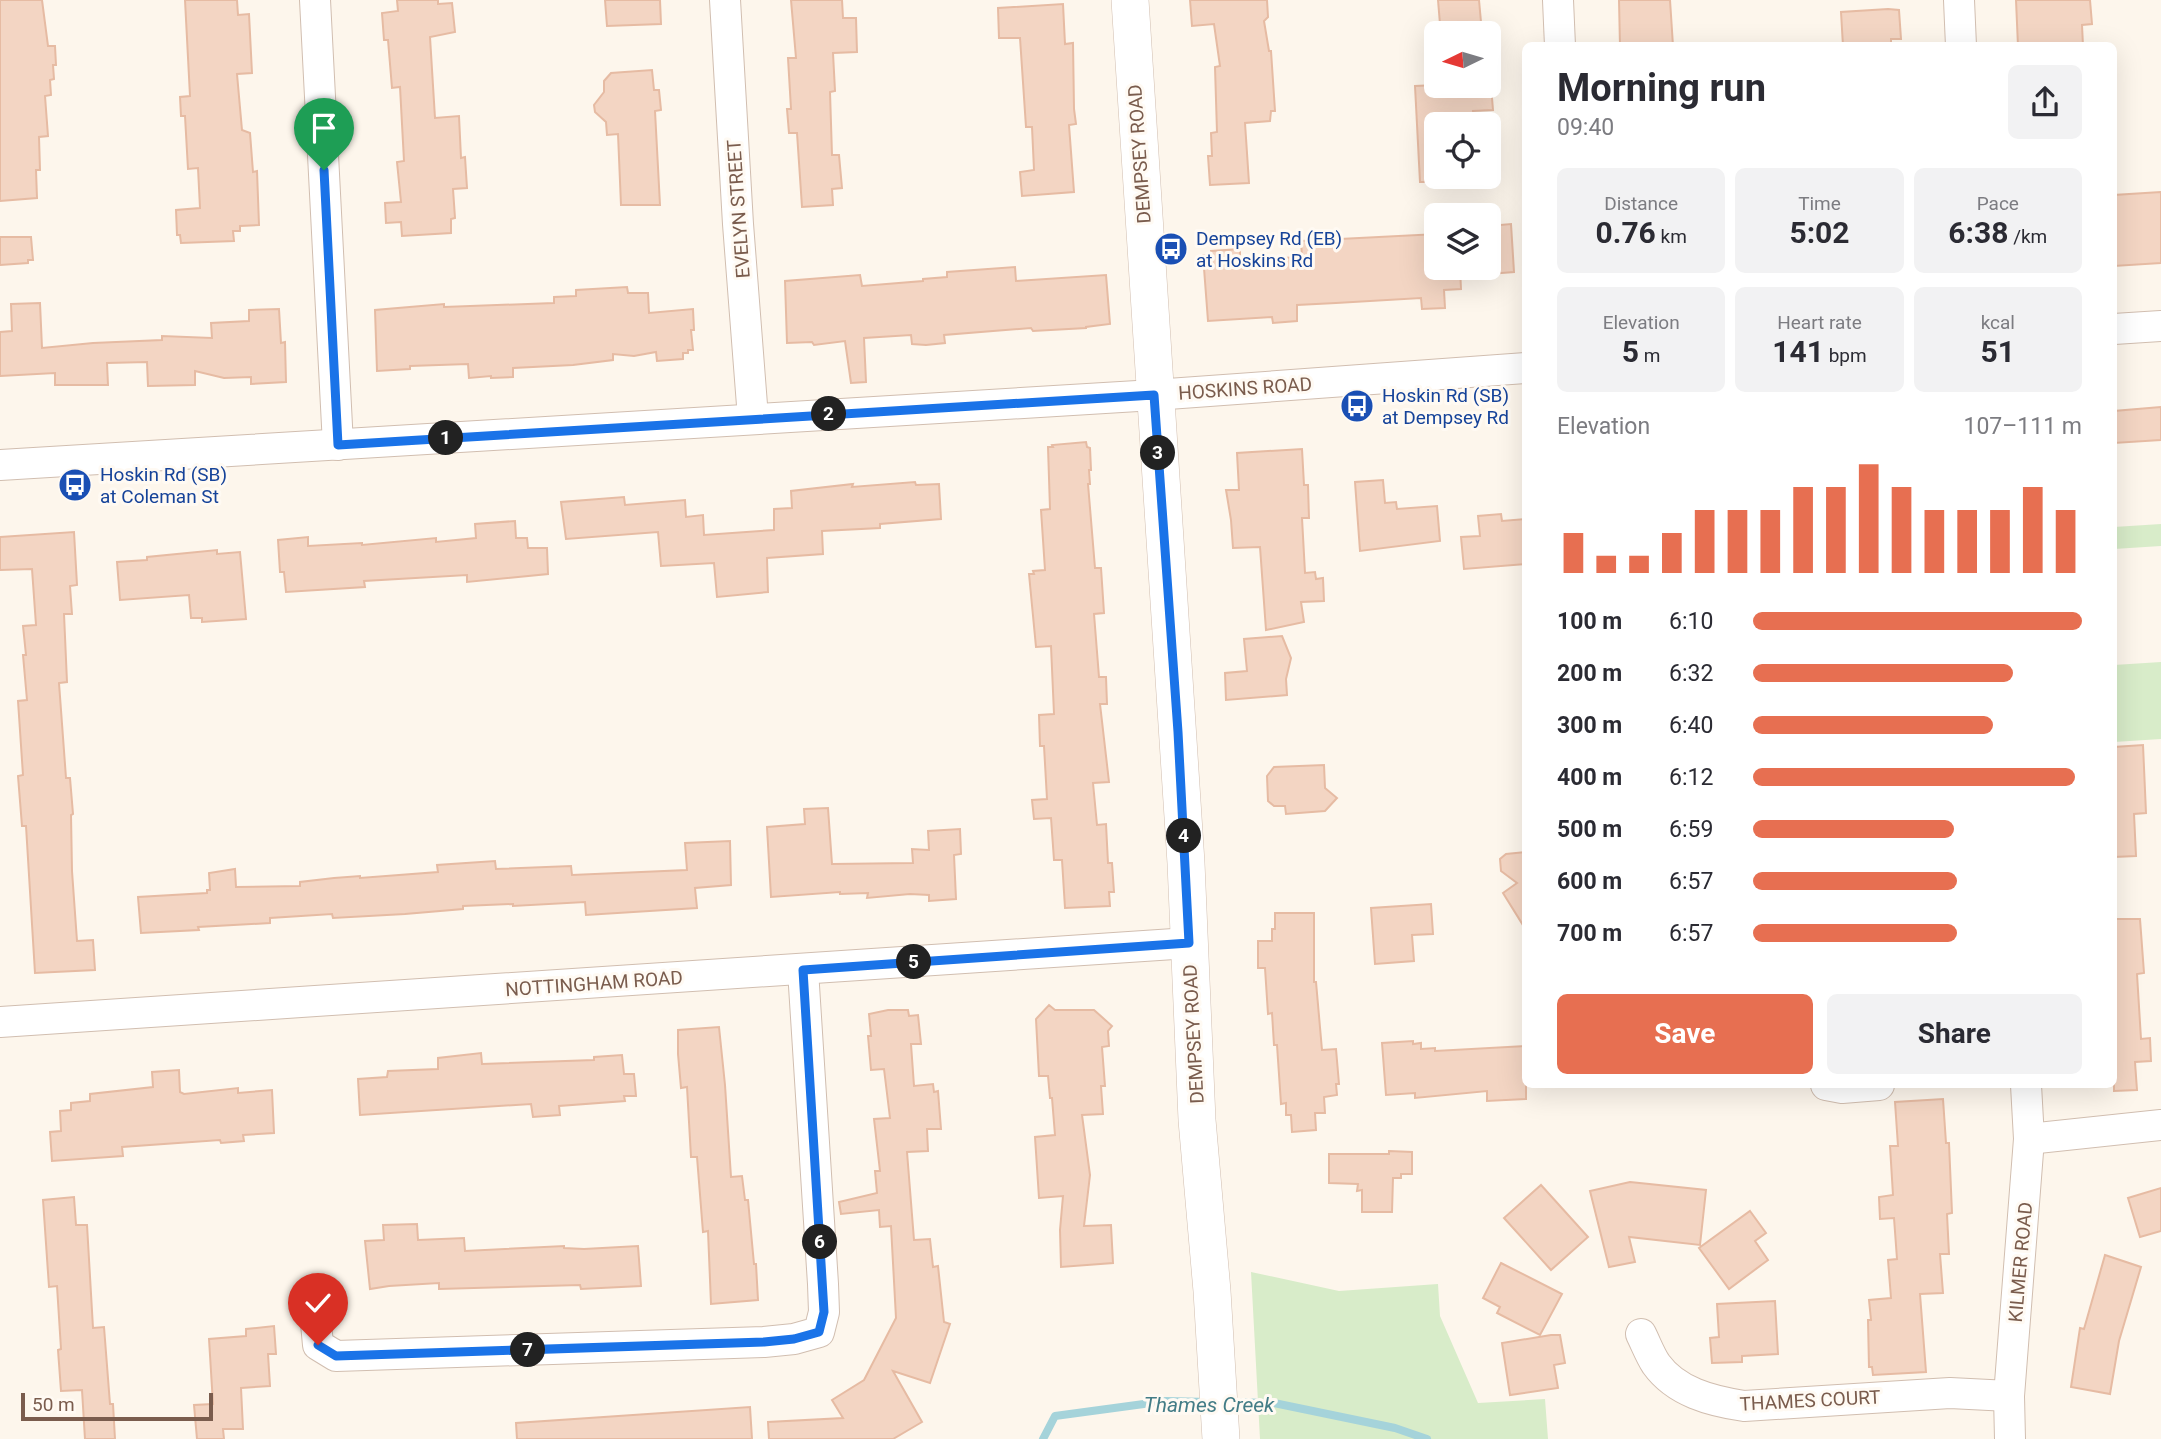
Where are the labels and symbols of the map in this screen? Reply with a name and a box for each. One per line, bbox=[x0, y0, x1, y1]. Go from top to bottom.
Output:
north arrow bbox=[1424, 21, 1502, 98]
street label: DEMPSEY ROAD bbox=[1123, 84, 1156, 224]
pin bbox=[294, 98, 354, 170]
street label: EVELYN STREET bbox=[722, 139, 755, 279]
place label: Dempsey Rd (EB) at Hoskins Rd bbox=[1196, 227, 1342, 272]
bus stop icon: Dempsey Rd (EB) at Hoskins Rd bbox=[1152, 230, 1190, 268]
street label: HOSKINS ROAD bbox=[1177, 372, 1313, 405]
place label: Hoskin Rd (SB) at Dempsey Rd bbox=[1382, 384, 1509, 429]
bus stop icon: Hoskin Rd (SB) at Dempsey Rd bbox=[1338, 387, 1376, 425]
pin: 2 bbox=[812, 396, 846, 432]
pin: 1 bbox=[428, 420, 464, 456]
pin: 3 bbox=[1140, 435, 1176, 470]
place label: Hoskin Rd (SB) at Coleman St bbox=[100, 463, 227, 508]
bus stop icon: Hoskin Rd (SB) at Coleman St bbox=[56, 466, 94, 504]
pin: 4 bbox=[1166, 818, 1202, 854]
pin: 5 bbox=[897, 944, 932, 979]
street label: DEMPSEY ROAD bbox=[1178, 964, 1209, 1104]
street label: NOTTINGHAM ROAD bbox=[505, 966, 683, 1001]
street label: KILMER ROAD bbox=[2004, 1201, 2037, 1323]
pin: 6 bbox=[802, 1224, 838, 1260]
pin bbox=[288, 1273, 348, 1345]
pin: 7 bbox=[510, 1332, 546, 1368]
street label: THAMES COURT bbox=[1739, 1385, 1881, 1416]
scale bar bbox=[21, 1390, 214, 1422]
water label: Thames Creek bbox=[1144, 1393, 1275, 1417]

